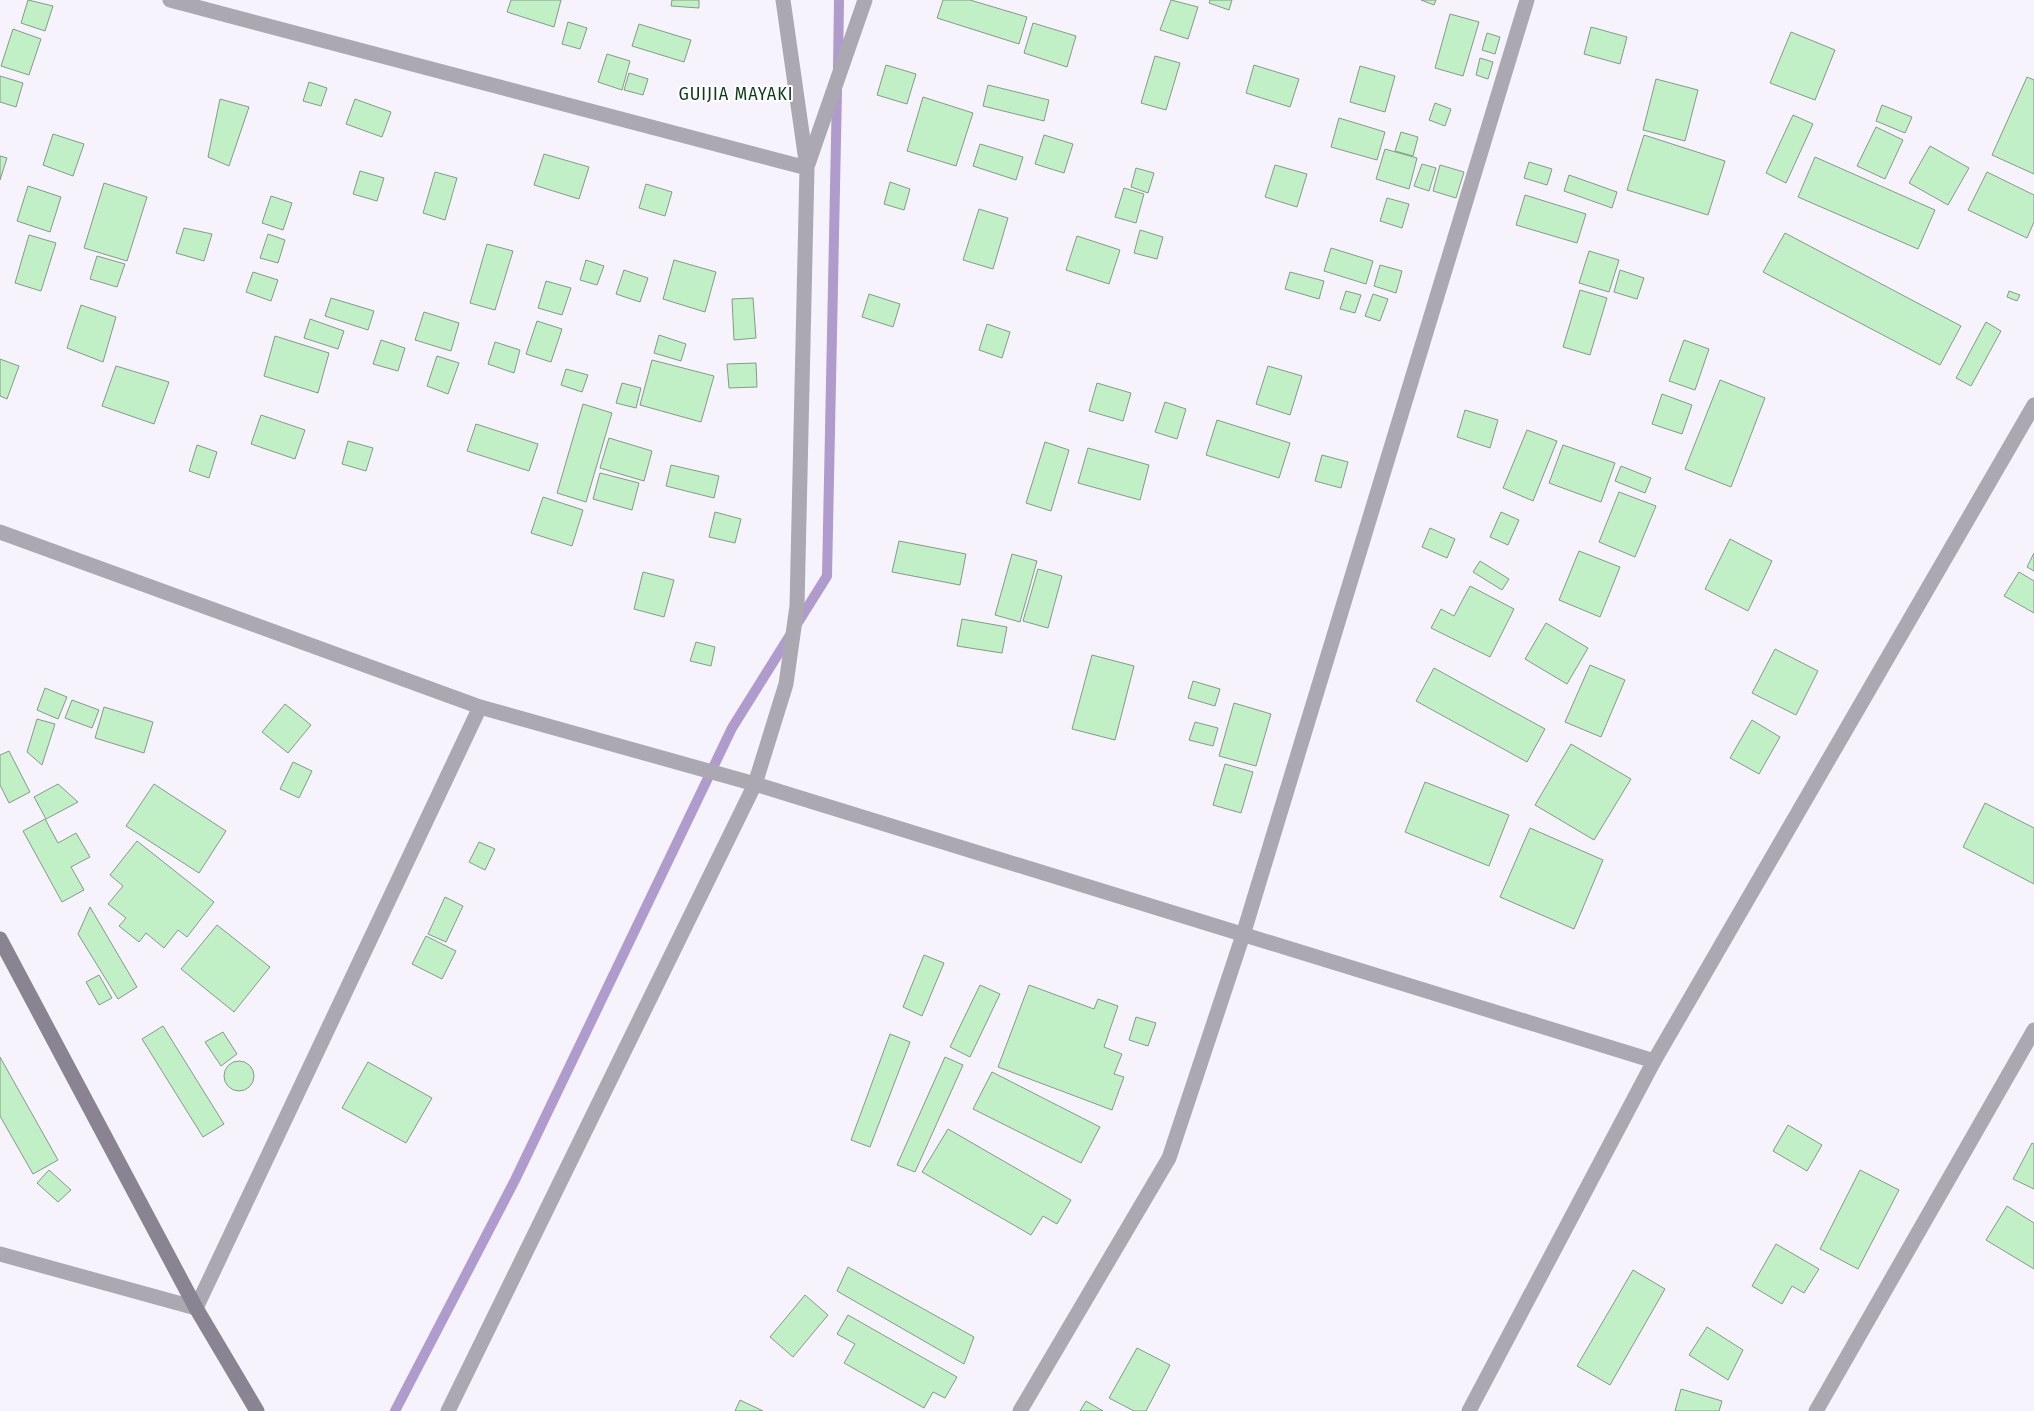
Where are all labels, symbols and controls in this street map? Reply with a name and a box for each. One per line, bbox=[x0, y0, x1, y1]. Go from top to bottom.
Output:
district label: GUIJIA MAYAKI bbox=[678, 83, 794, 105]

